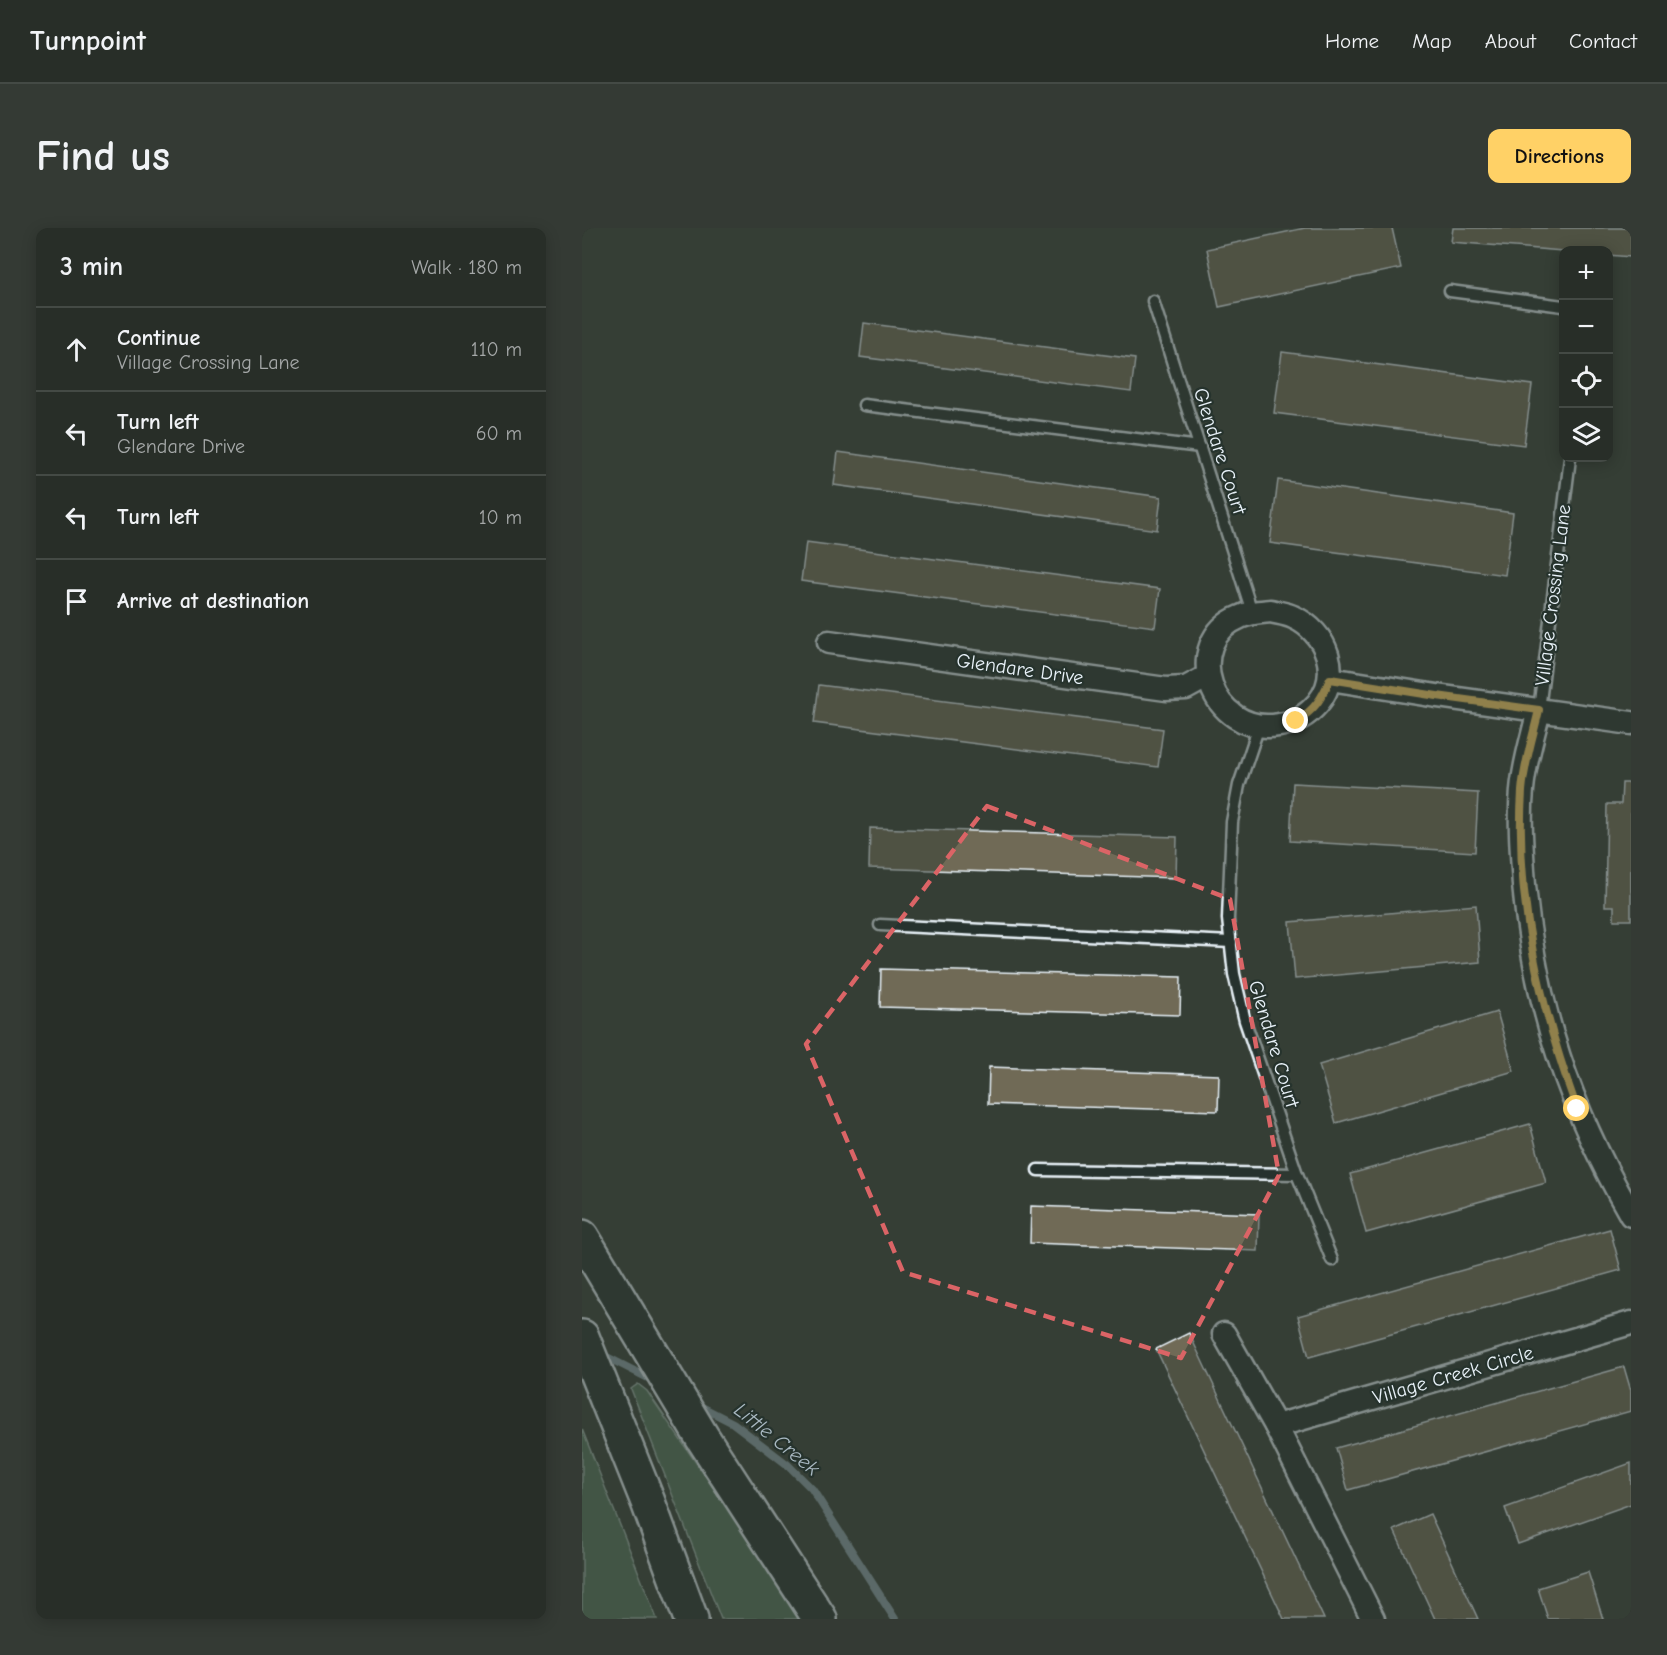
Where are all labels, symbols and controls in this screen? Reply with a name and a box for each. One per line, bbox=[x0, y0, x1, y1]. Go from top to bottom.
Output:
text: Turnpoint bbox=[30, 25, 146, 57]
text: Home bbox=[1325, 29, 1379, 53]
text: Map bbox=[1412, 29, 1452, 53]
text: About bbox=[1485, 29, 1536, 53]
text: Contact bbox=[1569, 29, 1637, 53]
button: Directions bbox=[1488, 129, 1631, 183]
text: Find us bbox=[36, 132, 170, 181]
map controls bbox=[1559, 246, 1613, 462]
button: + bbox=[1559, 246, 1613, 300]
text: 3 min bbox=[60, 252, 123, 282]
text: Walk · 180 m bbox=[411, 256, 522, 279]
button: − bbox=[1559, 300, 1613, 354]
text: Continue bbox=[117, 325, 200, 351]
icon: ahead bbox=[60, 333, 93, 366]
text: 110 m bbox=[471, 338, 522, 361]
text: Village Crossing Lane bbox=[117, 351, 300, 374]
button: locate bbox=[1559, 354, 1613, 408]
street label: Glendare Court bbox=[1189, 385, 1252, 518]
button: layers bbox=[1559, 408, 1613, 462]
text: Turn left bbox=[117, 409, 199, 435]
icon: left bbox=[60, 417, 93, 450]
text: 60 m bbox=[476, 422, 522, 445]
text: Glendare Drive bbox=[117, 435, 245, 458]
icon: left bbox=[60, 501, 93, 534]
street label: Village Crossing Lane bbox=[1530, 503, 1576, 687]
text: Turn left bbox=[117, 504, 199, 530]
text: 10 m bbox=[479, 506, 522, 529]
icon: arrive bbox=[60, 585, 93, 618]
text: Arrive at destination bbox=[117, 588, 309, 614]
street label: Glendare Drive bbox=[955, 649, 1085, 689]
route end bbox=[1282, 707, 1308, 733]
street label: Glendare Court bbox=[1244, 978, 1305, 1112]
route start bbox=[1563, 1095, 1589, 1121]
street label: Village Creek Circle bbox=[1370, 1341, 1536, 1409]
water label: Little Creek bbox=[730, 1397, 825, 1481]

